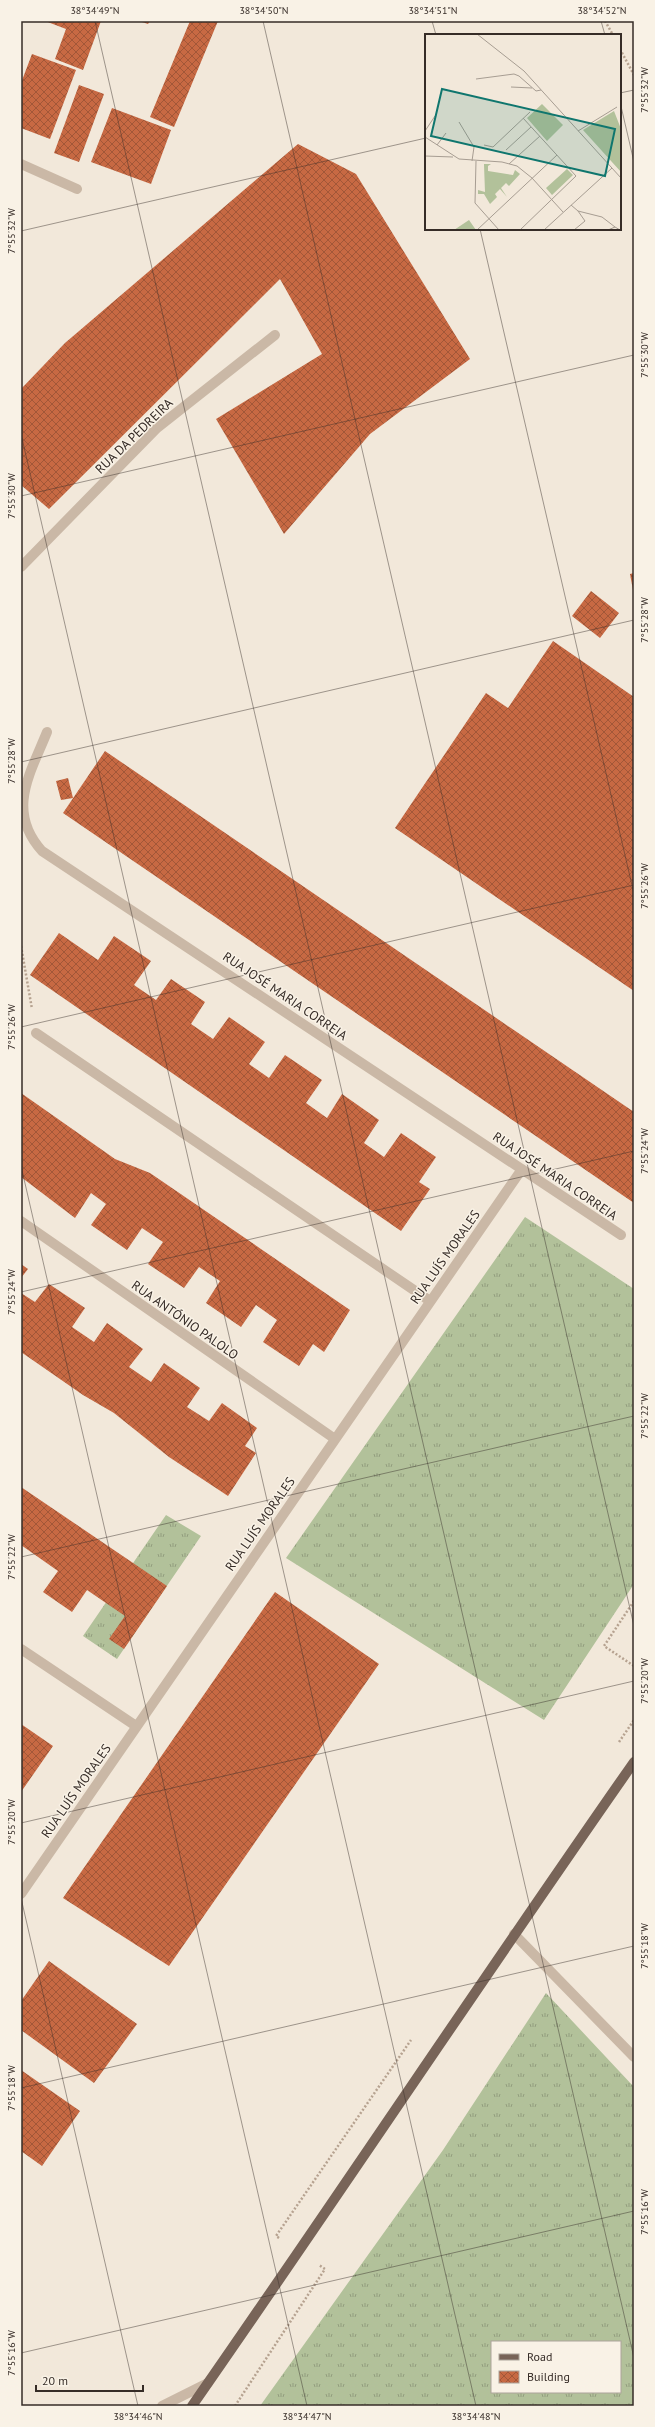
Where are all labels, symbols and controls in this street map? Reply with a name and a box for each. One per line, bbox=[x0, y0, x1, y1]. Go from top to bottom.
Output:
text: 38°34'49"N bbox=[70, 4, 120, 17]
text: 38°34'50"N bbox=[239, 4, 289, 17]
text: 38°34'51"N bbox=[408, 4, 458, 17]
text: 38°34'52"N bbox=[577, 4, 627, 17]
inset map bbox=[425, 34, 621, 230]
text: 7°55'32"W bbox=[638, 66, 651, 113]
text: 7°55'32"W bbox=[5, 207, 18, 254]
text: 7°55'30"W bbox=[638, 331, 651, 378]
street label: RUA DA PEDREIRA bbox=[92, 394, 177, 477]
text: 7°55'30"W bbox=[5, 472, 18, 519]
text: 7°55'28"W bbox=[638, 596, 651, 643]
text: 7°55'28"W bbox=[5, 737, 18, 784]
text: 7°55'26"W bbox=[638, 862, 651, 909]
street label: RUA JOSÉ MARIA CORREIA bbox=[220, 948, 351, 1044]
text: 7°55'26"W bbox=[5, 1003, 18, 1050]
text: 7°55'24"W bbox=[638, 1127, 651, 1174]
street label: RUA JOSÉ MARIA CORREIA bbox=[490, 1128, 621, 1224]
street label: RUA LUÍS MORALES bbox=[406, 1207, 484, 1307]
text: 7°55'24"W bbox=[5, 1268, 18, 1315]
street label: RUA ANTÓNIO PALOLO bbox=[128, 1277, 242, 1363]
text: 7°55'22"W bbox=[638, 1392, 651, 1439]
street label: RUA LUÍS MORALES bbox=[221, 1474, 299, 1574]
text: 7°55'22"W bbox=[5, 1533, 18, 1580]
text: 7°55'20"W bbox=[638, 1657, 651, 1704]
street label: RUA LUÍS MORALES bbox=[37, 1741, 115, 1841]
text: 7°55'20"W bbox=[5, 1798, 18, 1845]
text: 7°55'18"W bbox=[638, 1922, 651, 1969]
text: 7°55'18"W bbox=[5, 2064, 18, 2111]
text: 7°55'16"W bbox=[638, 2188, 651, 2235]
text: 7°55'16"W bbox=[5, 2329, 18, 2376]
legend bbox=[491, 2341, 621, 2393]
text: Road bbox=[527, 2349, 552, 2364]
scale bar bbox=[36, 2367, 143, 2393]
text: Building bbox=[527, 2369, 570, 2384]
text: 20 m bbox=[42, 2373, 68, 2388]
text: 38°34'46"N bbox=[113, 2410, 163, 2423]
text: 38°34'47"N bbox=[282, 2410, 332, 2423]
text: 38°34'48"N bbox=[451, 2410, 501, 2423]

